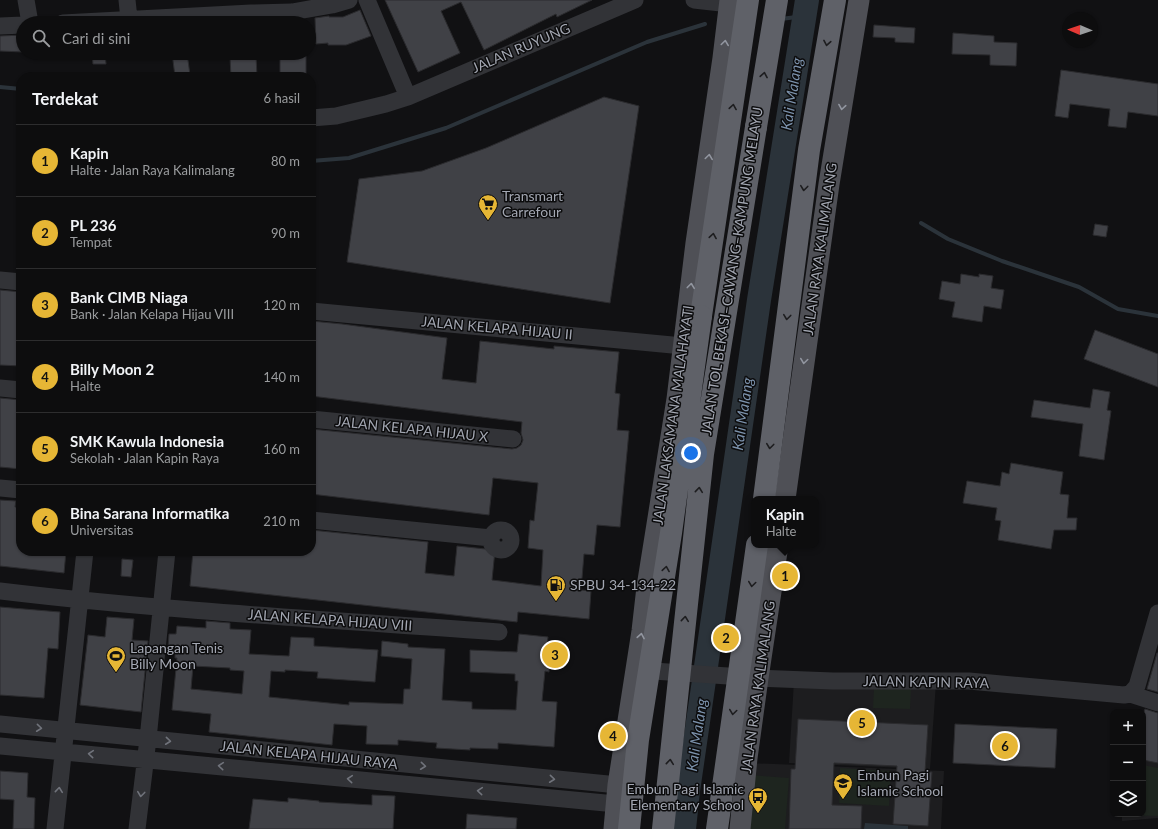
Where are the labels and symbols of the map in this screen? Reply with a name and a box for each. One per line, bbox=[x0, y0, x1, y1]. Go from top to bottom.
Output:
north arrow bbox=[1062, 12, 1098, 48]
street label: JALAN RUYUNG bbox=[469, 19, 573, 76]
one-way arrow bbox=[824, 39, 832, 46]
one-way arrow bbox=[720, 40, 729, 46]
water label: Kali Malang bbox=[776, 55, 806, 132]
one-way arrow bbox=[760, 72, 768, 78]
one-way arrow bbox=[728, 104, 736, 110]
one-way arrow bbox=[838, 104, 847, 110]
street label: JALAN TOL BEKASI–CAWANG–KAMPUNG MELAYU bbox=[697, 106, 766, 436]
one-way arrow bbox=[704, 154, 713, 160]
street label: JALAN RAYA KALIMALANG bbox=[799, 162, 840, 336]
one-way arrow bbox=[800, 185, 809, 191]
place label: Transmart Carrefour bbox=[502, 187, 563, 220]
supermarket icon: Transmart Carrefour bbox=[477, 193, 499, 221]
one-way arrow bbox=[708, 233, 717, 239]
one-way arrow bbox=[686, 283, 695, 289]
street label: JALAN LAKSAMANA MALAHAYATI bbox=[649, 304, 696, 526]
street label: JALAN KELAPA HIJAU II bbox=[421, 312, 573, 343]
one-way arrow bbox=[783, 314, 792, 320]
one-way arrow bbox=[800, 358, 809, 364]
water label: Kali Malang bbox=[728, 375, 756, 452]
street label: JALAN KELAPA HIJAU X bbox=[335, 412, 489, 445]
your location bbox=[681, 443, 701, 463]
one-way arrow bbox=[766, 443, 775, 449]
one-way arrow bbox=[694, 487, 703, 493]
pin: 1 bbox=[772, 561, 798, 591]
one-way arrow bbox=[661, 566, 669, 572]
fuel station icon: SPBU 34-134-22 bbox=[545, 574, 567, 602]
place label: SPBU 34-134-22 bbox=[570, 576, 676, 593]
one-way arrow bbox=[748, 581, 757, 587]
street label: JALAN RAYA KALIMALANG bbox=[737, 600, 778, 774]
street label: JALAN KELAPA HIJAU VIII bbox=[247, 605, 413, 634]
one-way arrow bbox=[680, 616, 689, 622]
pin: 2 bbox=[713, 623, 739, 653]
one-way arrow bbox=[636, 633, 645, 639]
place label: Lapangan Tenis Billy Moon bbox=[130, 639, 223, 672]
pin: 3 bbox=[542, 640, 568, 670]
sports icon: Lapangan Tenis Billy Moon bbox=[105, 645, 127, 673]
street label: JALAN KAPIN RAYA bbox=[863, 672, 990, 691]
water label: Kali Malang bbox=[682, 696, 710, 773]
pin: 5 bbox=[849, 708, 875, 738]
one-way arrow bbox=[729, 709, 738, 715]
pin: 4 bbox=[600, 721, 626, 751]
one-way arrow bbox=[36, 723, 42, 732]
pin: 6 bbox=[992, 731, 1018, 761]
one-way arrow bbox=[165, 736, 171, 745]
street label: JALAN KELAPA HIJAU RAYA bbox=[219, 737, 399, 772]
one-way arrow bbox=[88, 750, 94, 759]
one-way arrow bbox=[665, 759, 674, 765]
one-way arrow bbox=[420, 761, 426, 770]
one-way arrow bbox=[218, 762, 224, 771]
place label: Embun Pagi Islamic School bbox=[857, 766, 943, 799]
school or university icon: Embun Pagi Islamic School bbox=[832, 772, 854, 800]
one-way arrow bbox=[347, 774, 353, 783]
one-way arrow bbox=[549, 774, 555, 783]
place label: Embun Pagi Islamic Elementary School bbox=[627, 780, 744, 813]
one-way arrow bbox=[477, 786, 483, 795]
bus stop icon: Embun Pagi Islamic Elementary School bbox=[747, 786, 769, 814]
one-way arrow bbox=[54, 787, 63, 793]
one-way arrow bbox=[137, 791, 146, 797]

